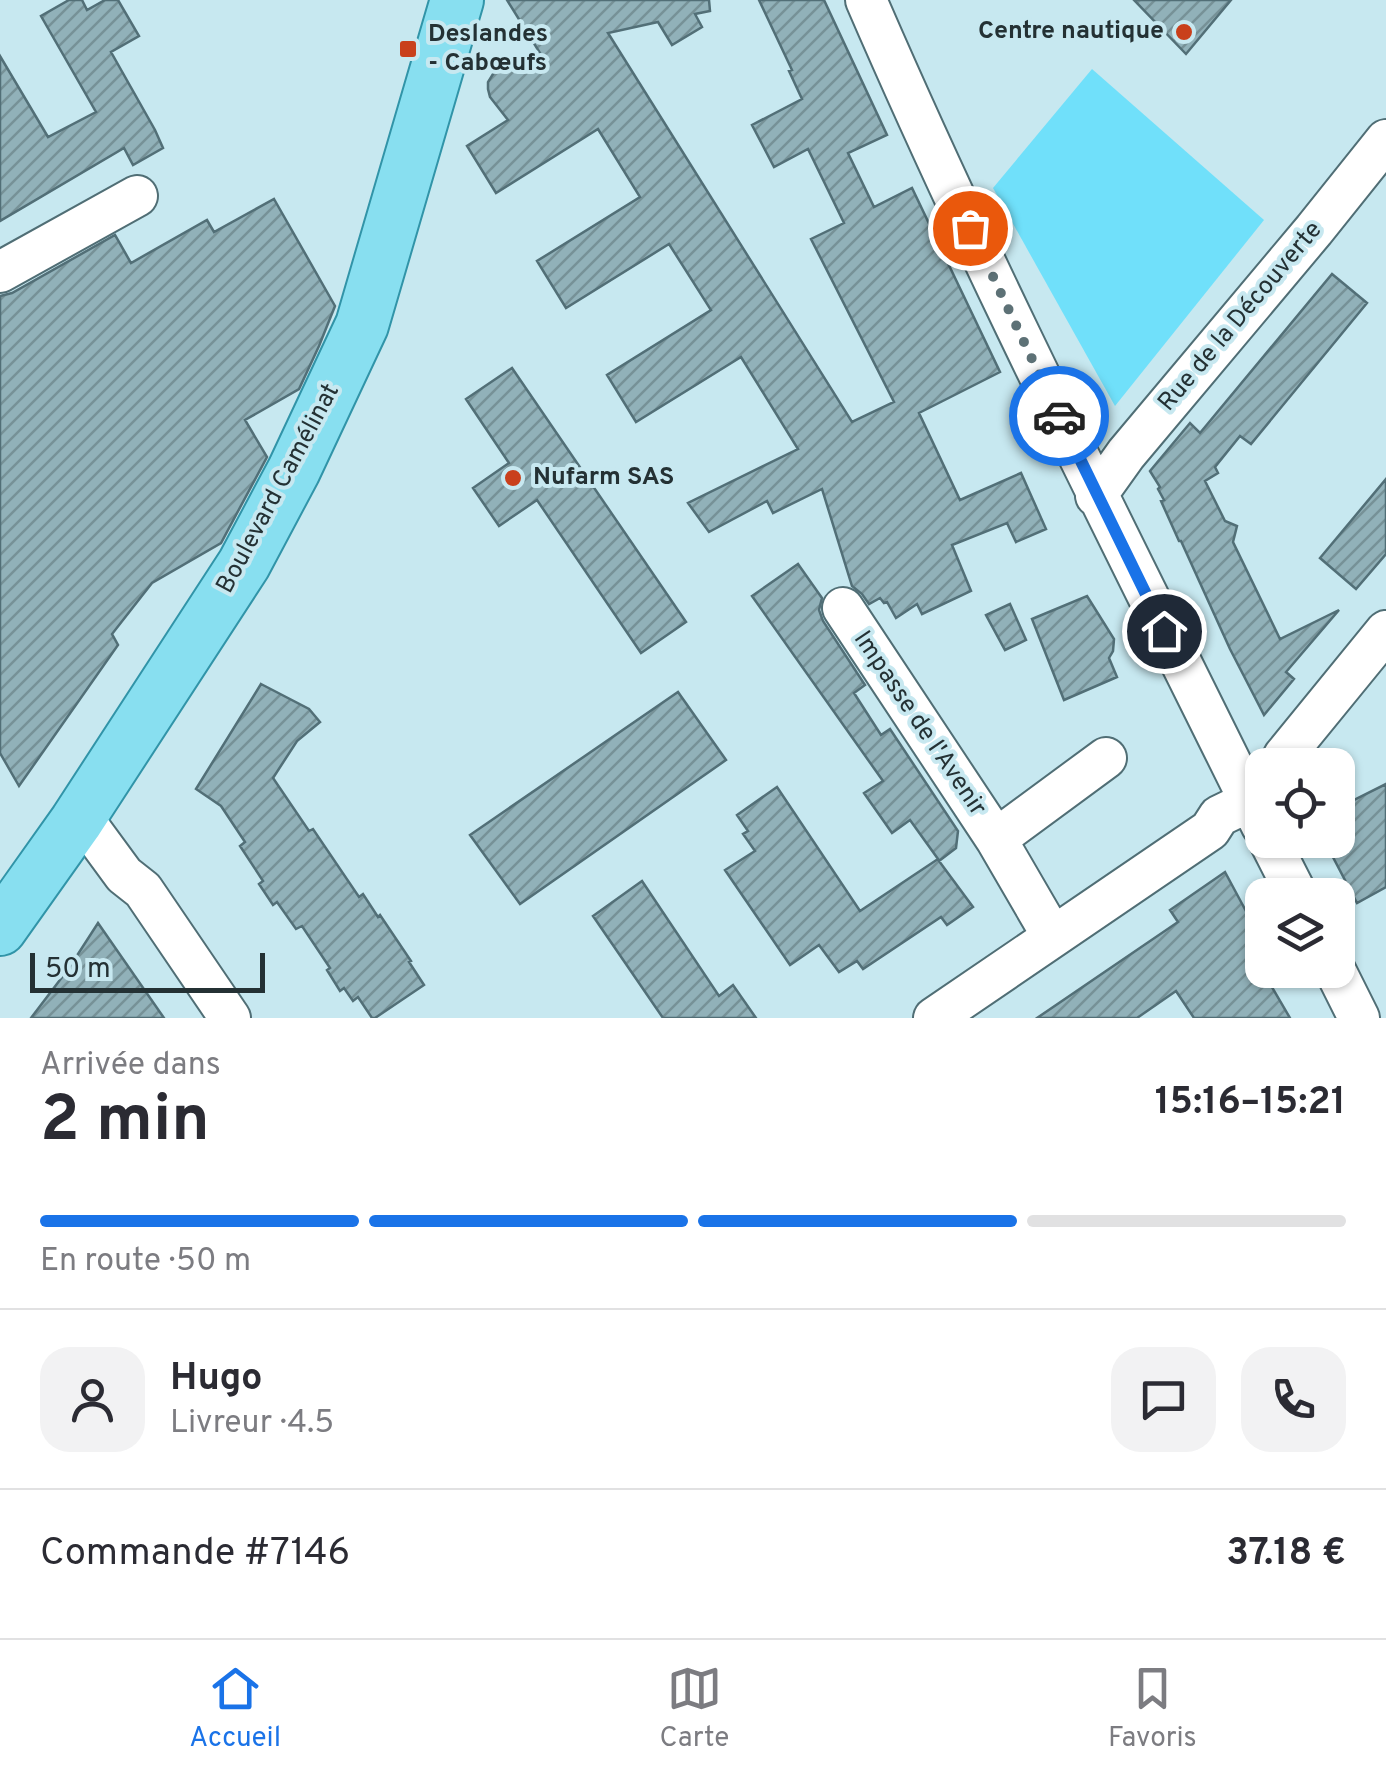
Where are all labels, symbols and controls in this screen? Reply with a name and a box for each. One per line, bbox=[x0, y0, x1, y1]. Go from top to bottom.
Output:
place label: Centre nautique bbox=[978, 16, 1164, 48]
place label: Deslandes - Cabœufs bbox=[428, 19, 548, 80]
marker: Centre nautique bbox=[1173, 21, 1195, 43]
marker: Deslandes - Cabœufs bbox=[397, 38, 419, 60]
pin bbox=[928, 186, 1013, 271]
icon: bag bbox=[943, 201, 998, 256]
street label: Rue de la Découverte bbox=[1152, 215, 1330, 419]
courier bbox=[1009, 366, 1109, 466]
street label: Boulevard Camélinat bbox=[210, 379, 348, 599]
icon: car bbox=[1032, 389, 1087, 444]
place label: Nufarm SAS bbox=[533, 462, 674, 494]
marker: Nufarm SAS bbox=[502, 467, 524, 489]
pin bbox=[1122, 589, 1207, 674]
icon: home bbox=[1137, 604, 1192, 659]
street label: Impasse de l'Avenir bbox=[845, 625, 993, 823]
map controls bbox=[1245, 748, 1355, 988]
button: locate bbox=[1245, 748, 1355, 858]
button: layers bbox=[1245, 878, 1355, 988]
scale bar bbox=[30, 948, 265, 993]
text: 50 m bbox=[45, 952, 111, 988]
text: Arrivée dans bbox=[40, 1046, 221, 1086]
text: 15:16–15:21 bbox=[1155, 1079, 1346, 1128]
text: 2 min bbox=[40, 1082, 210, 1164]
text: En route · 50 m bbox=[40, 1242, 251, 1282]
button: person bbox=[40, 1347, 145, 1452]
button: chat bbox=[1111, 1347, 1216, 1452]
button: phone bbox=[1241, 1347, 1346, 1452]
text: Hugo bbox=[170, 1355, 263, 1404]
text: Livreur · 4.5 bbox=[170, 1404, 334, 1444]
text: Commande #7146 bbox=[40, 1530, 350, 1579]
text: 37.18 € bbox=[1226, 1530, 1346, 1579]
tab: Accueil bbox=[189, 1661, 281, 1757]
tab: Carte bbox=[660, 1661, 729, 1757]
tab: Favoris bbox=[1108, 1661, 1197, 1757]

